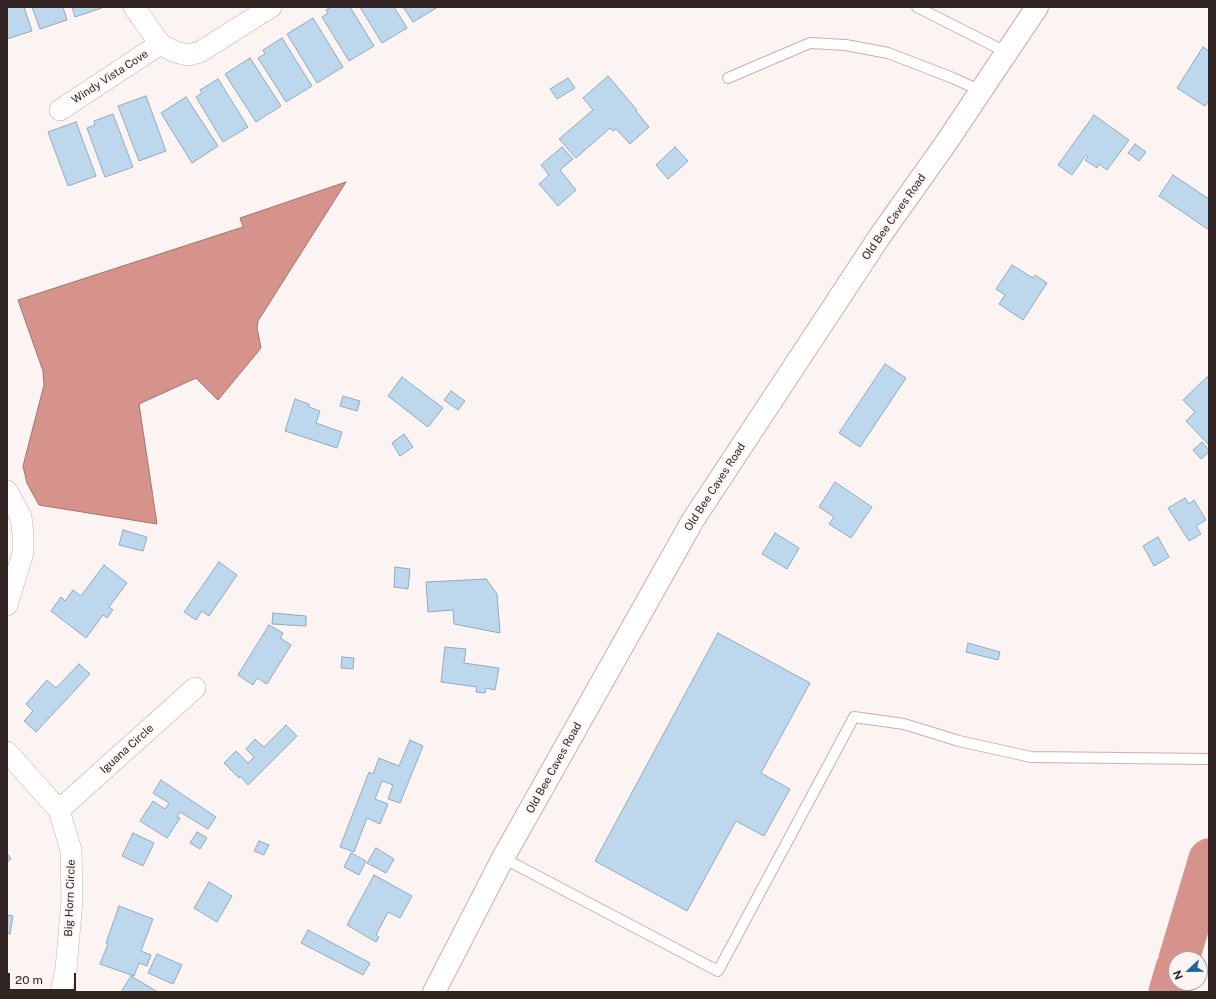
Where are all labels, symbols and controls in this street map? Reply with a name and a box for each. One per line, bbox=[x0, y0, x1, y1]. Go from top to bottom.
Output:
street label: Windy Vista Cove bbox=[69, 47, 151, 107]
street label: Old Bee Caves Road bbox=[859, 171, 929, 263]
street label: Old Bee Caves Road bbox=[682, 441, 748, 533]
street label: Old Bee Caves Road bbox=[523, 720, 585, 816]
street label: Iguana Circle bbox=[98, 722, 156, 776]
street label: Big Horn Circle bbox=[62, 859, 78, 937]
north arrow bbox=[1168, 951, 1208, 991]
scale bar bbox=[10, 965, 78, 991]
text: N bbox=[1171, 969, 1185, 981]
text: 20 m bbox=[15, 973, 43, 987]

